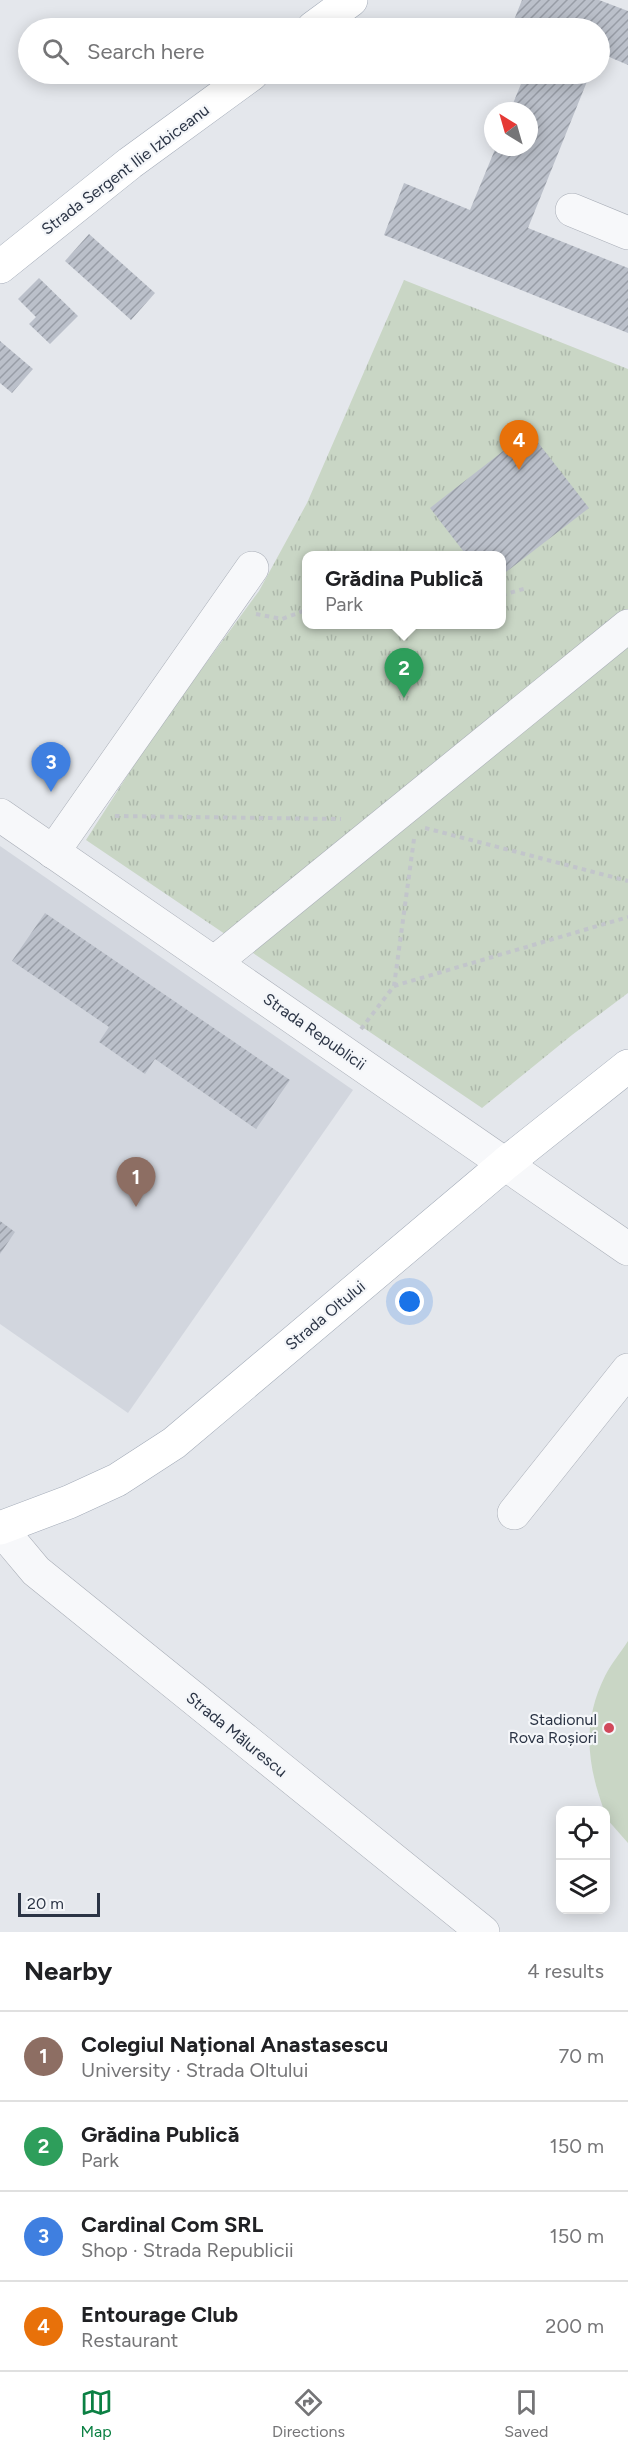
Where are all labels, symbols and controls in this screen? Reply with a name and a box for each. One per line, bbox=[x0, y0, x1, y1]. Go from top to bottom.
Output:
search box bbox=[18, 18, 610, 84]
icon: search bbox=[39, 35, 72, 68]
text: Search here bbox=[87, 38, 205, 65]
street label: Strada Sergent Ilie Izbiceanu bbox=[38, 100, 213, 239]
north arrow bbox=[484, 102, 538, 156]
pin: 4 bbox=[500, 420, 538, 470]
popup bbox=[302, 551, 506, 629]
text: Grădina Publică bbox=[325, 565, 483, 592]
text: Park bbox=[325, 592, 363, 616]
pin: 2 bbox=[384, 648, 424, 698]
pin: 3 bbox=[32, 742, 70, 792]
street label: Strada Republicii bbox=[260, 989, 370, 1074]
pin: 1 bbox=[116, 1158, 156, 1207]
street label: Strada Oltului bbox=[282, 1277, 369, 1354]
your location bbox=[395, 1287, 424, 1316]
street label: Strada Mălurescu bbox=[182, 1688, 291, 1781]
place label: Stadionul Rova Roșiori bbox=[509, 1710, 597, 1747]
marker: Stadionul Rova Roșiori bbox=[602, 1721, 616, 1735]
map controls bbox=[556, 1806, 610, 1914]
button: locate bbox=[556, 1806, 610, 1860]
button: layers bbox=[556, 1860, 610, 1914]
scale bar bbox=[18, 1890, 100, 1918]
text: 20 m bbox=[27, 1894, 64, 1913]
text: Nearby bbox=[24, 1955, 112, 1987]
text: 4 results bbox=[527, 1959, 604, 1983]
text: Colegiul Național Anastasescu bbox=[81, 2031, 388, 2058]
text: 1 bbox=[39, 2044, 48, 2068]
text: 70 m bbox=[558, 2044, 604, 2068]
text: University · Strada Oltului bbox=[81, 2058, 308, 2082]
text: Grădina Publică bbox=[81, 2121, 239, 2148]
text: 2 bbox=[38, 2134, 49, 2158]
text: 150 m bbox=[549, 2134, 604, 2158]
text: Park bbox=[81, 2148, 119, 2172]
text: Cardinal Com SRL bbox=[81, 2211, 263, 2238]
text: 3 bbox=[38, 2224, 49, 2248]
text: 150 m bbox=[549, 2224, 604, 2248]
text: Shop · Strada Republicii bbox=[81, 2238, 294, 2262]
text: Entourage Club bbox=[81, 2301, 238, 2328]
text: 4 bbox=[37, 2314, 50, 2338]
text: 200 m bbox=[545, 2314, 604, 2338]
text: Restaurant bbox=[81, 2328, 178, 2352]
tab: Map bbox=[80, 2386, 113, 2441]
tab: Directions bbox=[272, 2386, 345, 2441]
tab: Saved bbox=[504, 2386, 548, 2441]

